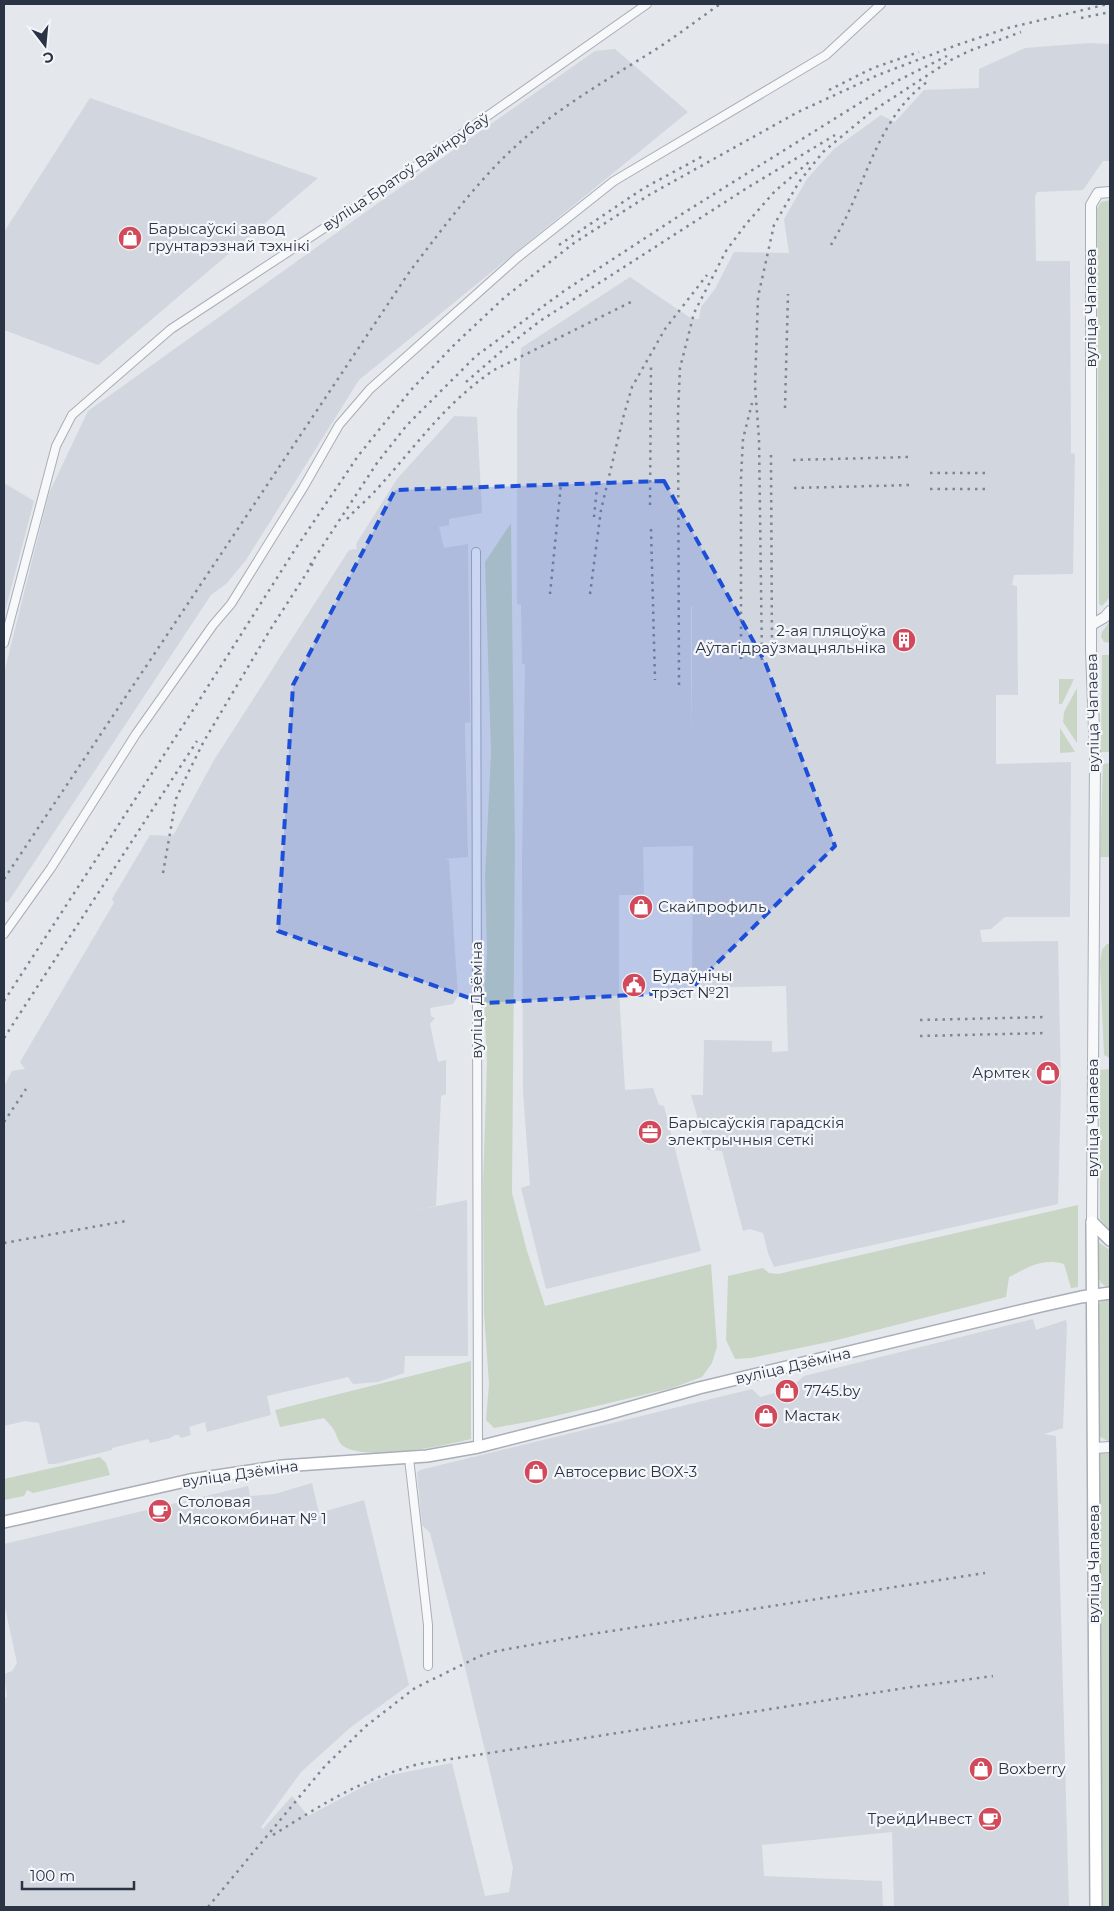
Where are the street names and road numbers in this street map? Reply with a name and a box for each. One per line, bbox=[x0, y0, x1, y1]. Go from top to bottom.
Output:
street label: вуліца Братоў Вайнрубаў bbox=[319, 108, 493, 235]
street label: вуліца Чапаева bbox=[1081, 248, 1100, 368]
street label: вуліца Чапаева bbox=[1082, 653, 1103, 773]
street label: вуліца Дзёміна bbox=[467, 941, 486, 1059]
street label: вуліца Чапаева bbox=[1083, 1058, 1102, 1178]
street label: вуліца Дзёміна bbox=[733, 1343, 852, 1388]
street label: вуліца Дзёміна bbox=[180, 1456, 300, 1491]
street label: вуліца Чапаева bbox=[1084, 1504, 1103, 1624]

